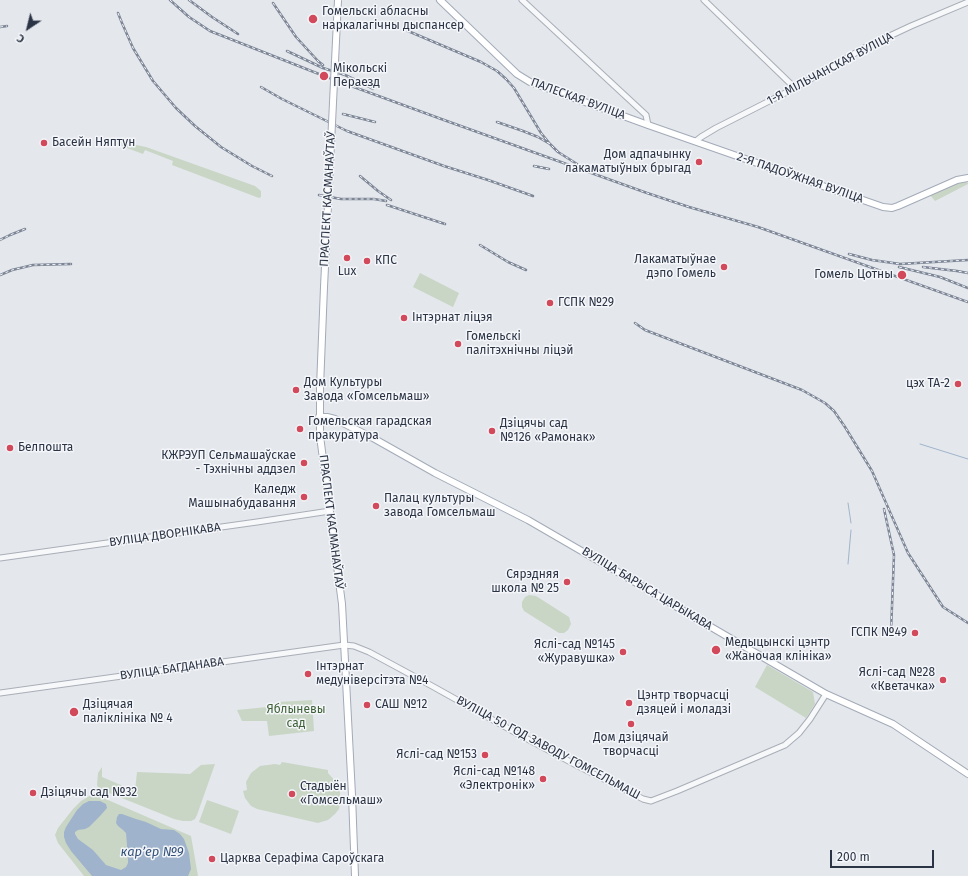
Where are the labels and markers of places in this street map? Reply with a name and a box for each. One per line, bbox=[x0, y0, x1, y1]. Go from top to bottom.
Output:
place label: Гомельскі абласны наркалагічны дыспансер bbox=[322, 5, 464, 33]
marker: Гомельскі абласны наркалагічны дыспансер bbox=[307, 13, 319, 25]
place label: Мікольскі Пераезд bbox=[333, 62, 387, 90]
marker: Мікольскі Пераезд bbox=[318, 70, 330, 82]
place label: Басейн Няптун bbox=[52, 136, 135, 150]
marker: Басейн Няптун bbox=[39, 138, 49, 148]
place label: Дом адпачынку лакаматыўных брыгад bbox=[565, 148, 691, 176]
marker: Дом адпачынку лакаматыўных брыгад bbox=[694, 157, 704, 167]
marker: Lux bbox=[342, 253, 352, 263]
place label: Лакаматыўнае дэпо Гомель bbox=[634, 253, 716, 281]
place label: КПС bbox=[375, 254, 397, 268]
marker: КПС bbox=[362, 256, 372, 266]
marker: Лакаматыўнае дэпо Гомель bbox=[719, 262, 729, 272]
place label: Lux bbox=[338, 265, 356, 279]
place label: Гомель Цотны bbox=[814, 268, 893, 282]
marker: Гомель Цотны bbox=[896, 269, 908, 281]
place label: ГСПК №29 bbox=[558, 296, 614, 310]
marker: ГСПК №29 bbox=[545, 298, 555, 308]
place label: Інтэрнат ліцэя bbox=[412, 311, 493, 325]
marker: Інтэрнат ліцэя bbox=[399, 313, 409, 323]
place label: Гомельскі палітэхнічны ліцэй bbox=[466, 330, 573, 358]
marker: Гомельскі палітэхнічны ліцэй bbox=[453, 339, 463, 349]
place label: Дом Культуры Завода «Гомсельмаш» bbox=[304, 376, 430, 404]
place label: цэх ТА-2 bbox=[906, 377, 950, 391]
marker: цэх ТА-2 bbox=[953, 379, 963, 389]
marker: Дом Культуры Завода «Гомсельмаш» bbox=[291, 385, 301, 395]
place label: Гомельская гарадская пракуратура bbox=[308, 415, 432, 443]
place label: Дзіцячы сад №126 «Рамонак» bbox=[500, 417, 596, 445]
marker: Гомельская гарадская пракуратура bbox=[295, 424, 305, 434]
marker: Дзіцячы сад №126 «Рамонак» bbox=[487, 426, 497, 436]
place label: Белпошта bbox=[18, 441, 73, 455]
marker: Белпошта bbox=[5, 443, 15, 453]
place label: КЖРЭУП Сельмашаўскае - Тэхнічны аддзел bbox=[161, 449, 296, 477]
marker: КЖРЭУП Сельмашаўскае - Тэхнічны аддзел bbox=[299, 458, 309, 468]
place label: Каледж Машынабудавання bbox=[188, 483, 296, 511]
marker: Каледж Машынабудавання bbox=[299, 492, 309, 502]
place label: Палац культуры завода Гомсельмаш bbox=[384, 492, 496, 520]
marker: Палац культуры завода Гомсельмаш bbox=[371, 501, 381, 511]
place label: Сярэдняя школа № 25 bbox=[491, 568, 559, 596]
marker: Сярэдняя школа № 25 bbox=[562, 577, 572, 587]
place label: ГСПК №49 bbox=[851, 626, 907, 640]
marker: ГСПК №49 bbox=[910, 628, 920, 638]
place label: Медыцынскі цэнтр «Жаночая клініка» bbox=[725, 636, 832, 664]
place label: Яслі-сад №145 «Журавушка» bbox=[534, 638, 615, 666]
marker: Медыцынскі цэнтр «Жаночая клініка» bbox=[710, 644, 722, 656]
marker: Яслі-сад №145 «Журавушка» bbox=[618, 647, 628, 657]
place label: Інтэрнат медуніверсітэта №4 bbox=[316, 660, 428, 688]
place label: Яслі-сад №28 «Кветачка» bbox=[859, 666, 935, 694]
marker: Інтэрнат медуніверсітэта №4 bbox=[303, 669, 313, 679]
marker: Яслі-сад №28 «Кветачка» bbox=[938, 675, 948, 685]
place label: Цэнтр творчасці дзяцей і моладзі bbox=[637, 689, 731, 717]
place label: Дзіцячая паліклініка № 4 bbox=[83, 698, 173, 726]
place label: САШ №12 bbox=[375, 698, 427, 712]
marker: Цэнтр творчасці дзяцей і моладзі bbox=[624, 698, 634, 708]
marker: САШ №12 bbox=[362, 700, 372, 710]
marker: Дзіцячая паліклініка № 4 bbox=[68, 706, 80, 718]
marker: Дом дзіцячай творчасці bbox=[626, 719, 636, 729]
place label: Дом дзіцячай творчасці bbox=[593, 731, 669, 759]
place label: Яслі-сад №153 bbox=[396, 748, 477, 762]
marker: Яслі-сад №153 bbox=[480, 750, 490, 760]
place label: Яслі-сад №148 «Электронік» bbox=[453, 765, 535, 793]
marker: Яслі-сад №148 «Электронік» bbox=[538, 774, 548, 784]
place label: Стадыён «Гомсельмаш» bbox=[300, 780, 383, 808]
place label: Дзіцячы сад №32 bbox=[41, 786, 137, 800]
marker: Дзіцячы сад №32 bbox=[28, 788, 38, 798]
marker: Стадыён «Гомсельмаш» bbox=[287, 789, 297, 799]
place label: Царква Серафіма Сароўскага bbox=[220, 852, 384, 866]
marker: Царква Серафіма Сароўскага bbox=[207, 854, 217, 864]

